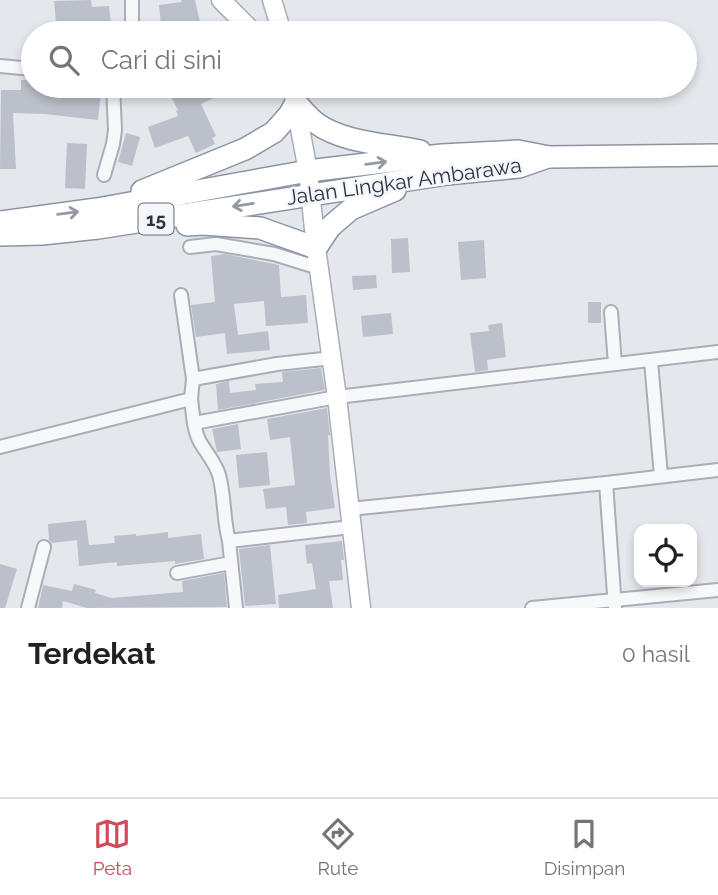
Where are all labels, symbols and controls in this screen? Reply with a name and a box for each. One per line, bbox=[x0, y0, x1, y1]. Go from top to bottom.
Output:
search box bbox=[21, 21, 697, 98]
icon: search bbox=[45, 41, 83, 79]
text: Cari di sini bbox=[101, 45, 222, 75]
street label: Jalan Lingkar Ambarawa bbox=[285, 152, 523, 210]
one-way arrow bbox=[364, 156, 387, 169]
one-way arrow bbox=[232, 199, 255, 212]
road number: 15 bbox=[138, 204, 174, 234]
one-way arrow bbox=[56, 206, 78, 219]
map controls bbox=[634, 524, 697, 587]
button: locate bbox=[634, 524, 697, 587]
text: Terdekat bbox=[28, 636, 156, 671]
text: 0 hasil bbox=[622, 640, 690, 667]
tab: Peta bbox=[93, 815, 132, 879]
tab: Rute bbox=[317, 815, 358, 879]
tab: Disimpan bbox=[544, 815, 625, 879]

